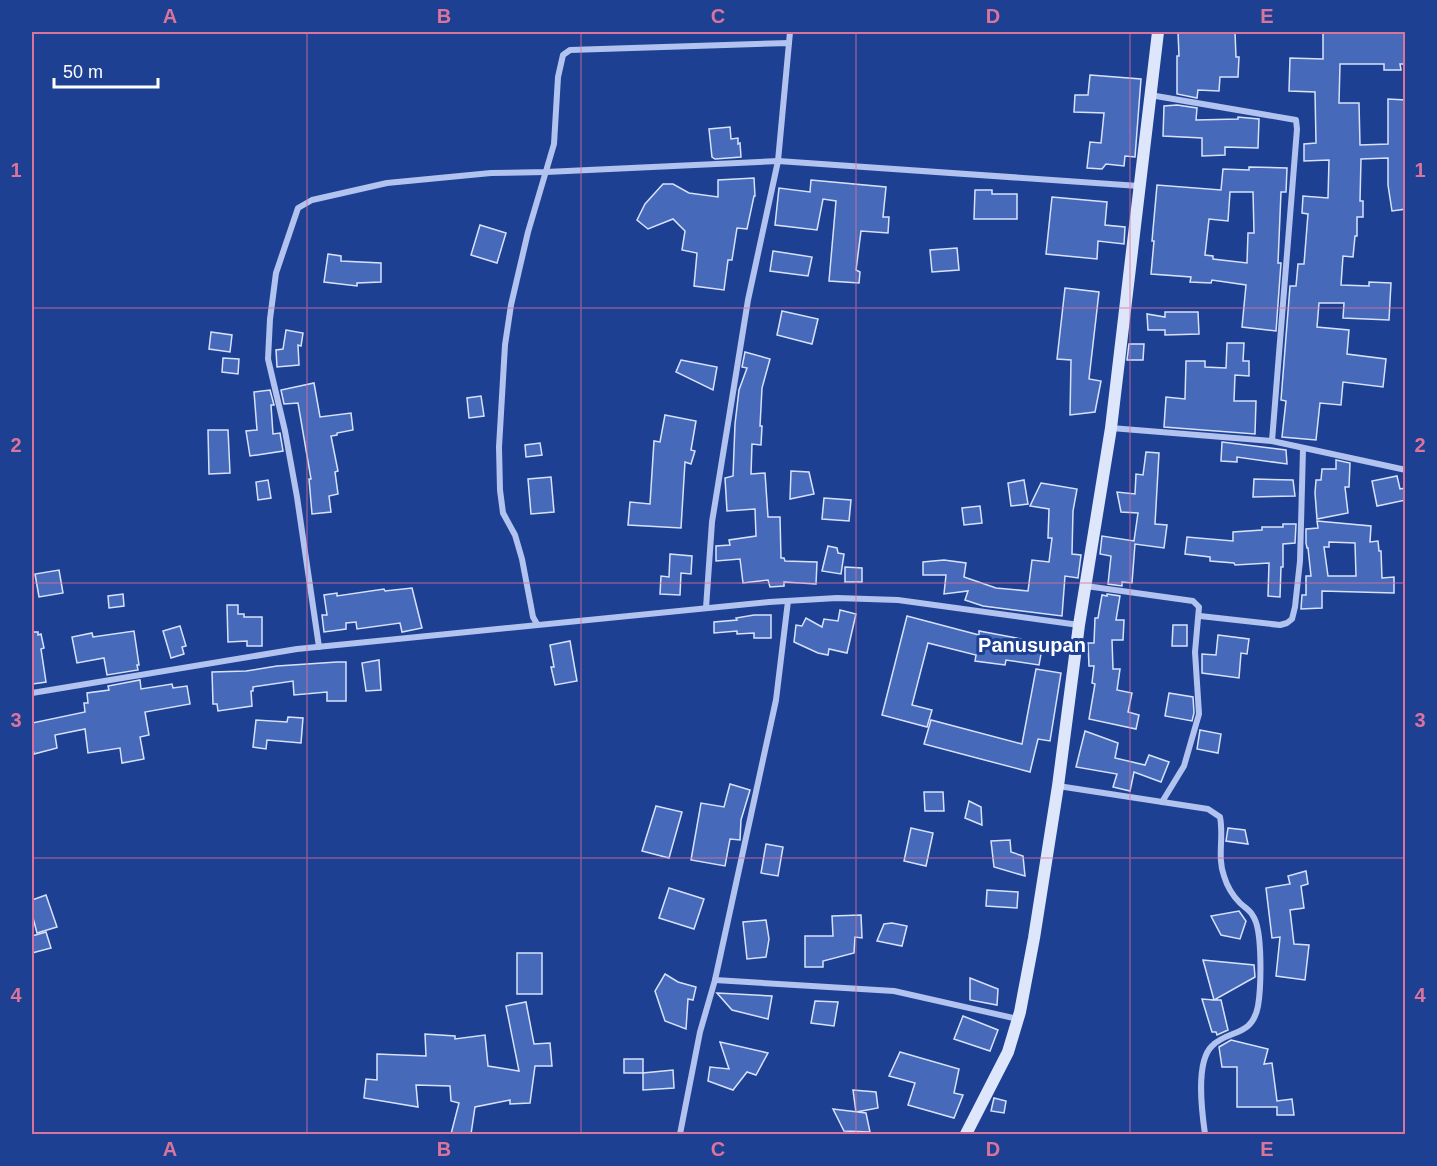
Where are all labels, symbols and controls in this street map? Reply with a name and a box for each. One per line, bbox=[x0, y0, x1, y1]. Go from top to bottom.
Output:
text: A bbox=[163, 5, 177, 27]
text: B bbox=[437, 5, 451, 27]
text: C bbox=[711, 5, 725, 27]
text: D bbox=[986, 5, 1000, 27]
text: E bbox=[1260, 5, 1274, 27]
scale bar bbox=[54, 51, 158, 89]
text: 50 m bbox=[63, 62, 103, 82]
text: 1 bbox=[10, 159, 22, 181]
text: 1 bbox=[1414, 159, 1426, 181]
text: 2 bbox=[10, 434, 22, 456]
text: 2 bbox=[1414, 434, 1426, 456]
district label: Panusupan bbox=[978, 634, 1086, 656]
text: 3 bbox=[10, 709, 22, 731]
text: 3 bbox=[1414, 709, 1426, 731]
text: 4 bbox=[10, 984, 22, 1006]
text: 4 bbox=[1414, 984, 1426, 1006]
text: A bbox=[163, 1138, 177, 1160]
text: B bbox=[437, 1138, 451, 1160]
text: C bbox=[711, 1138, 725, 1160]
text: D bbox=[986, 1138, 1000, 1160]
text: E bbox=[1260, 1138, 1274, 1160]

